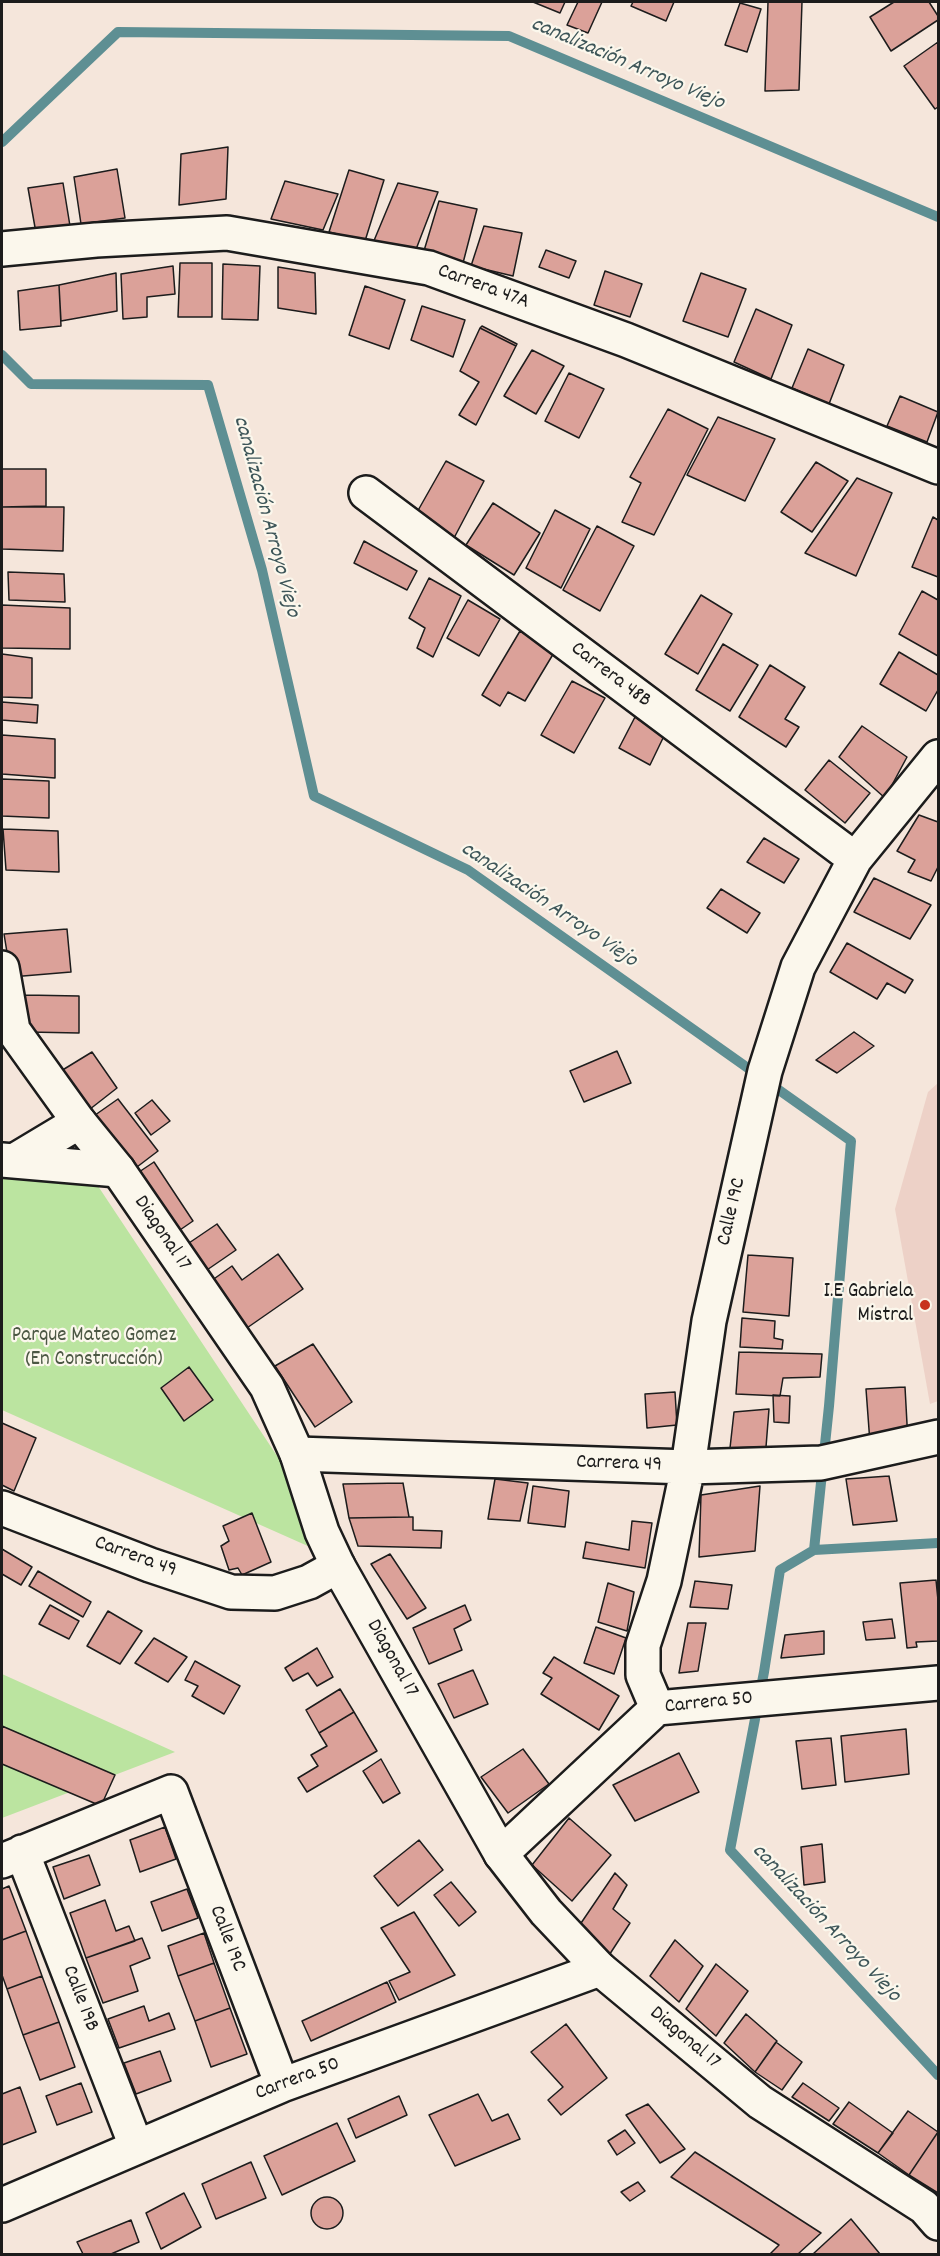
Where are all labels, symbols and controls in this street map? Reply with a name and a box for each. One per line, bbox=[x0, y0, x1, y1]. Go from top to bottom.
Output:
water label: canalización Arroyo Viejo bbox=[527, 12, 727, 118]
street label: Carrera 47A bbox=[434, 260, 532, 316]
water label: canalización Arroyo Viejo bbox=[225, 414, 305, 620]
street label: Carrera 48B bbox=[565, 637, 655, 715]
water label: canalización Arroyo Viejo bbox=[455, 837, 641, 975]
street label: Calle 19C bbox=[713, 1176, 753, 1248]
street label: Diagonal 17 bbox=[127, 1192, 195, 1276]
place label: I.E Gabriela Mistral bbox=[823, 1280, 913, 1330]
marker: I.E Gabriela Mistral bbox=[918, 1298, 932, 1312]
park label: Parque Mateo Gomez (En Construcción) bbox=[12, 1324, 176, 1374]
street label: Carrera 49 bbox=[576, 1451, 662, 1479]
street label: Carrera 49 bbox=[90, 1531, 180, 1585]
street label: Diagonal 17 bbox=[359, 1616, 423, 1702]
street label: Carrera 50 bbox=[664, 1687, 754, 1721]
water label: canalización Arroyo Viejo bbox=[745, 1839, 905, 2009]
street label: Calle 19C bbox=[202, 1902, 250, 1976]
street label: Calle 19B bbox=[55, 1963, 103, 2035]
street label: Diagonal 17 bbox=[643, 2002, 725, 2076]
street label: Carrera 50 bbox=[252, 2052, 344, 2108]

